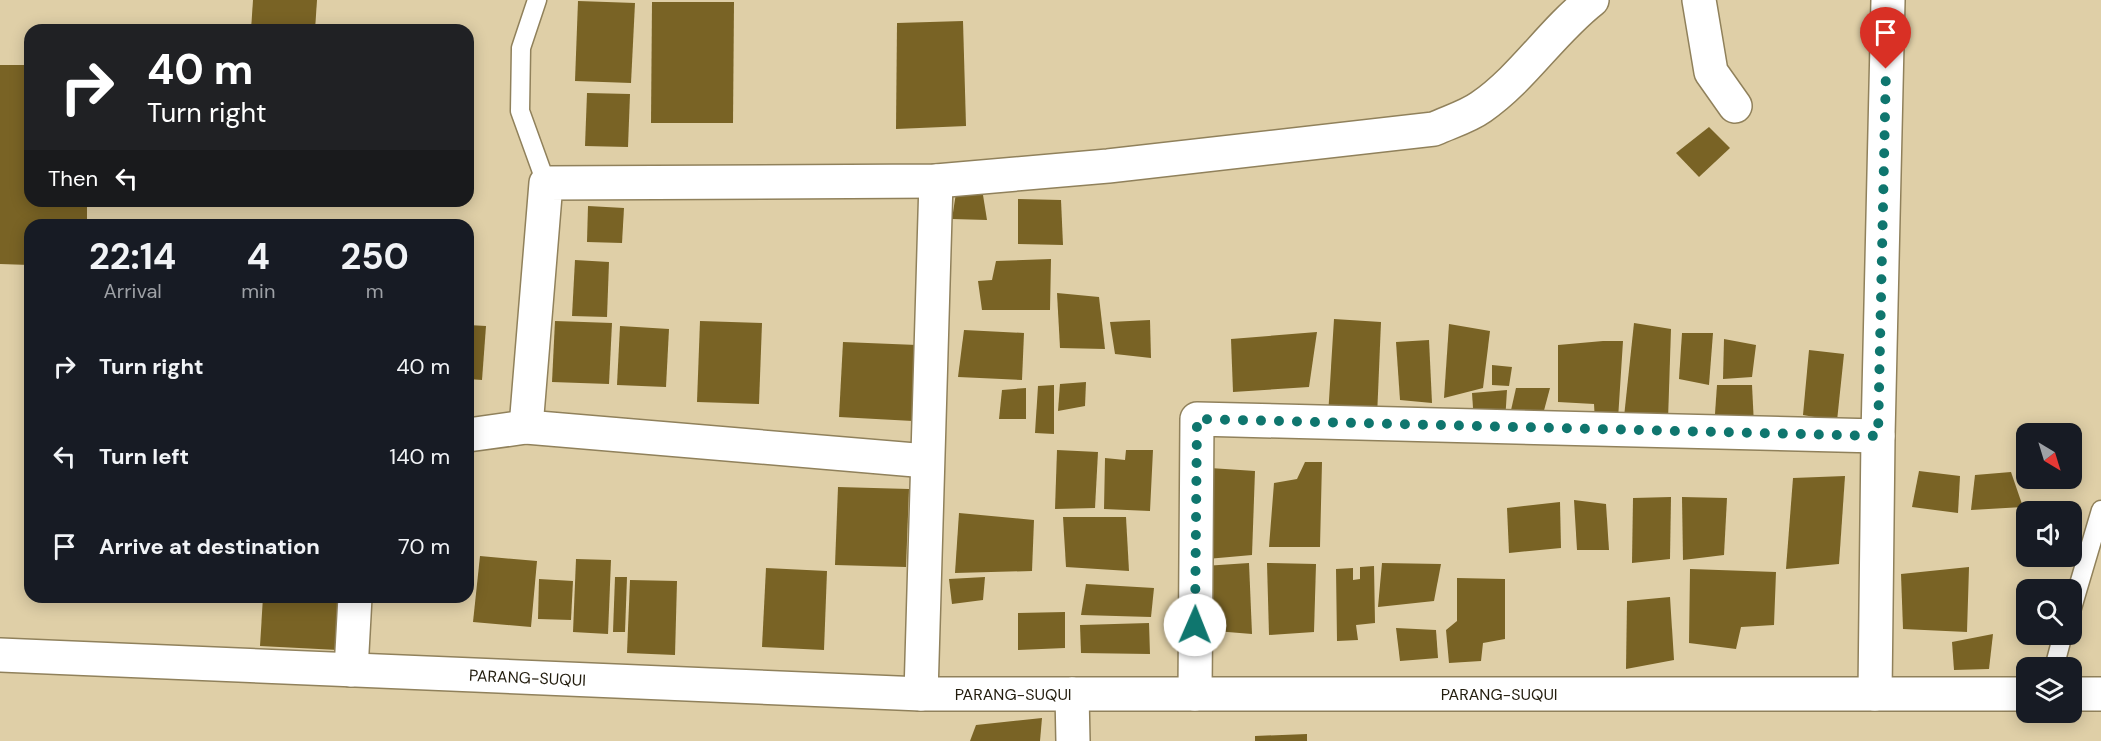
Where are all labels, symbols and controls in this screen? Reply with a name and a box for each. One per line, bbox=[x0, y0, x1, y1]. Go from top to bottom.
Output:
pin bbox=[1860, 7, 1911, 69]
icon: arrive bbox=[1869, 16, 1902, 49]
text: 40 m bbox=[147, 42, 253, 97]
icon: right bbox=[48, 48, 126, 126]
text: Turn right bbox=[147, 95, 267, 130]
icon: left bbox=[110, 162, 143, 195]
text: Then bbox=[48, 164, 98, 193]
text: 22:14 bbox=[89, 233, 176, 280]
text: 4 bbox=[247, 233, 270, 280]
text: 250 bbox=[340, 233, 409, 280]
text: Arrival bbox=[104, 278, 162, 304]
text: min bbox=[241, 278, 275, 304]
text: m bbox=[366, 278, 384, 304]
icon: right bbox=[48, 350, 81, 383]
text: Turn right bbox=[99, 352, 204, 381]
text: 40 m bbox=[396, 352, 450, 381]
north arrow bbox=[2016, 423, 2082, 489]
map controls bbox=[2016, 423, 2082, 723]
icon: left bbox=[48, 440, 81, 473]
text: Turn left bbox=[99, 442, 189, 471]
text: 140 m bbox=[389, 442, 450, 471]
button: sound bbox=[2016, 501, 2082, 567]
icon: arrive bbox=[48, 530, 81, 563]
text: Arrive at destination bbox=[99, 532, 320, 561]
text: 70 m bbox=[398, 532, 450, 561]
button: search bbox=[2016, 579, 2082, 645]
position arrow bbox=[1163, 593, 1227, 657]
button: layers bbox=[2016, 657, 2082, 723]
street label: PARANG-SUQUI bbox=[469, 664, 586, 690]
street label: PARANG-SUQUI bbox=[955, 684, 1072, 705]
street label: PARANG-SUQUI bbox=[1441, 684, 1558, 705]

